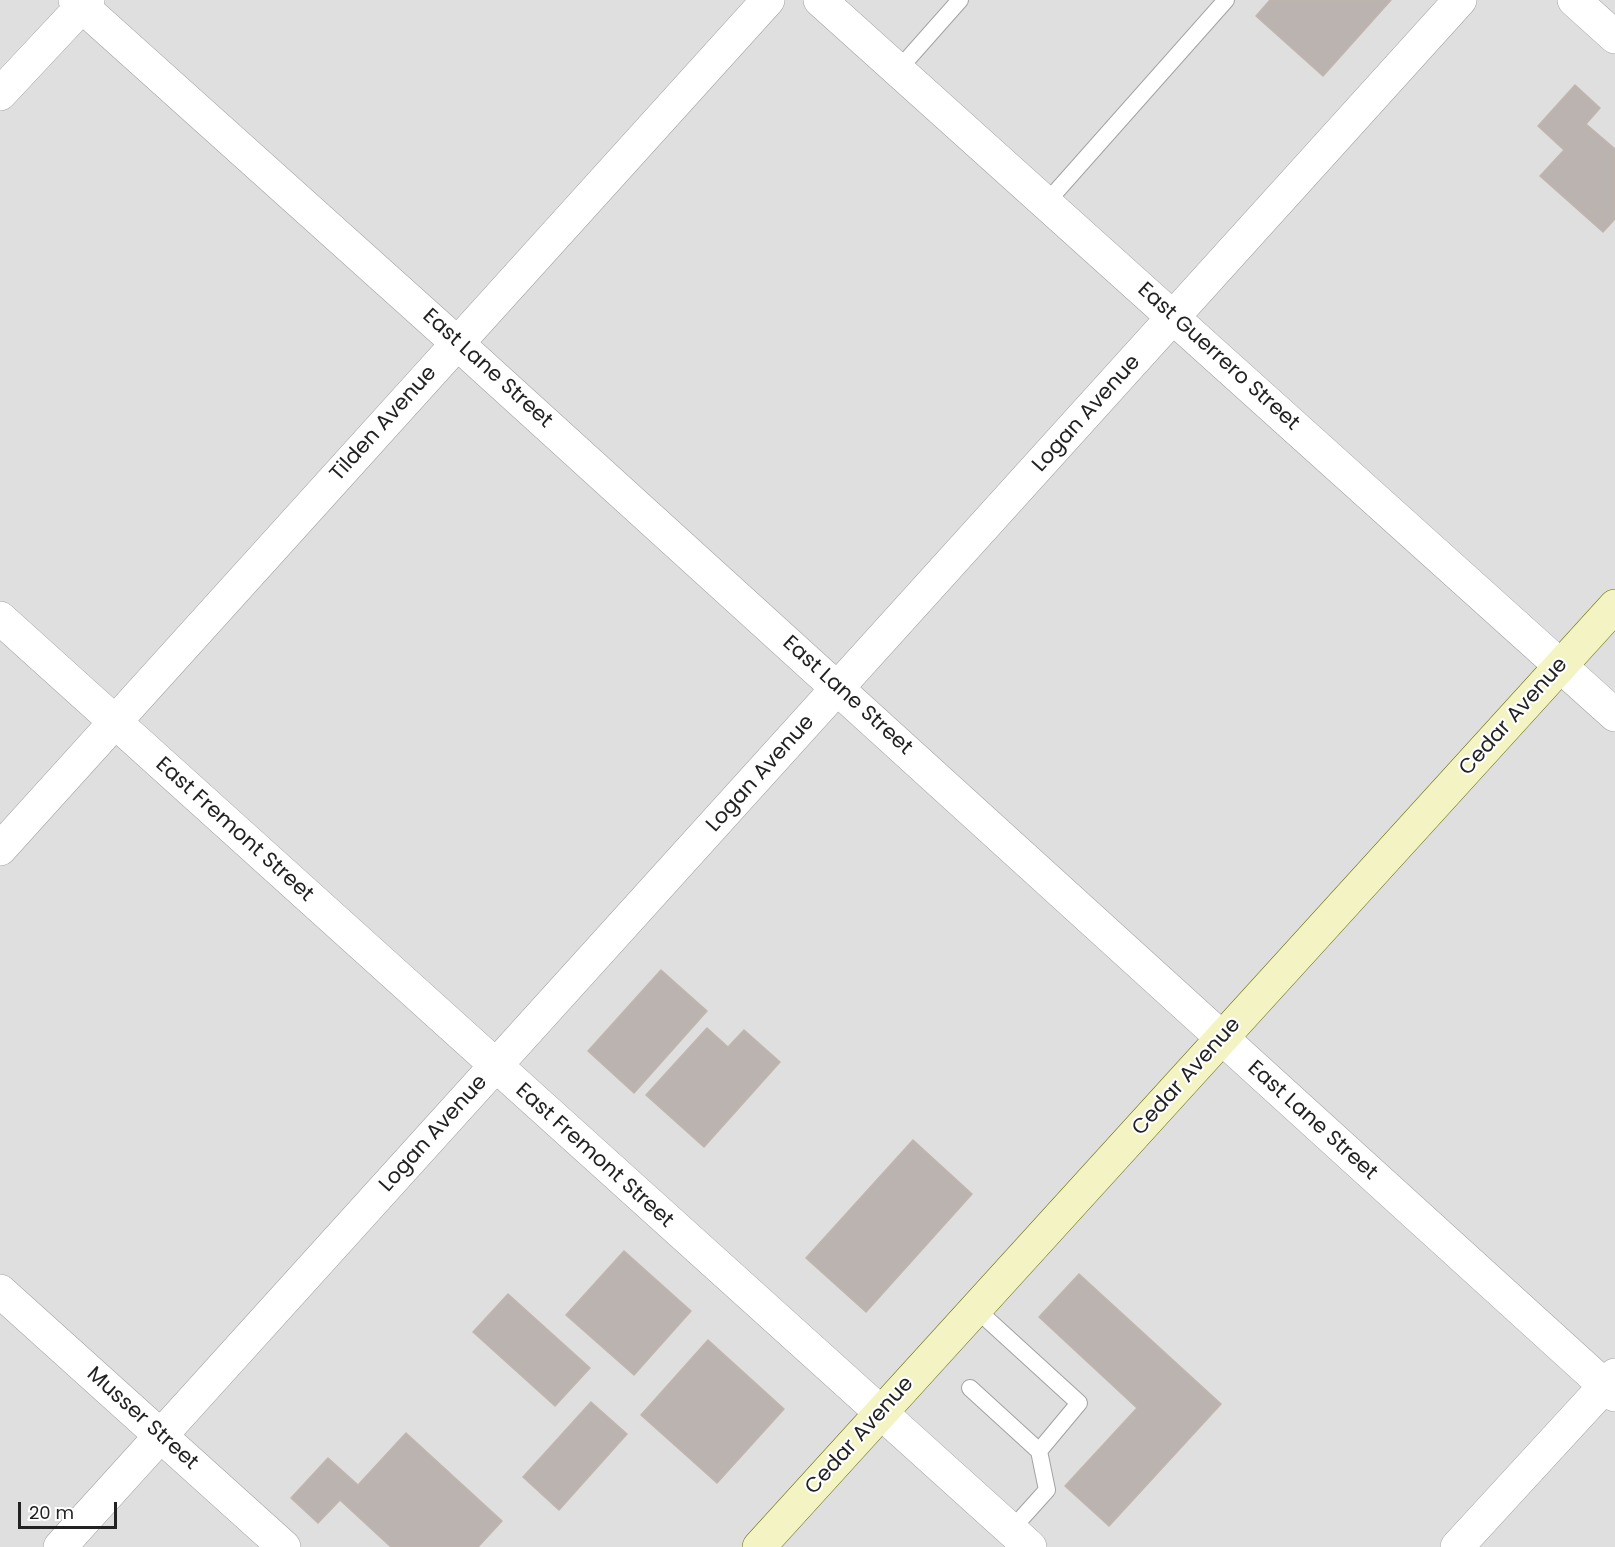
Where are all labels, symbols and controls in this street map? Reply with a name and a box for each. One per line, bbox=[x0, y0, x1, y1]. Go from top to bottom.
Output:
street label: East Guerrero Street bbox=[1132, 278, 1304, 436]
street label: East Lane Street bbox=[417, 304, 557, 434]
street label: Logan Avenue bbox=[1028, 350, 1146, 478]
street label: Tilden Avenue bbox=[326, 361, 442, 487]
street label: East Lane Street bbox=[777, 631, 917, 761]
street label: Cedar Avenue bbox=[1454, 653, 1574, 781]
street label: Logan Avenue bbox=[702, 710, 820, 838]
street label: East Fremont Street bbox=[150, 752, 318, 908]
street label: Cedar Avenue bbox=[1127, 1013, 1247, 1141]
street label: East Lane Street bbox=[1242, 1056, 1382, 1186]
street label: Logan Avenue bbox=[375, 1070, 493, 1198]
street label: East Fremont Street bbox=[510, 1078, 678, 1234]
street label: Musser Street bbox=[81, 1362, 203, 1476]
street label: Cedar Avenue bbox=[800, 1372, 920, 1500]
scale bar bbox=[21, 1490, 120, 1528]
text: 20 m bbox=[29, 1500, 74, 1525]

